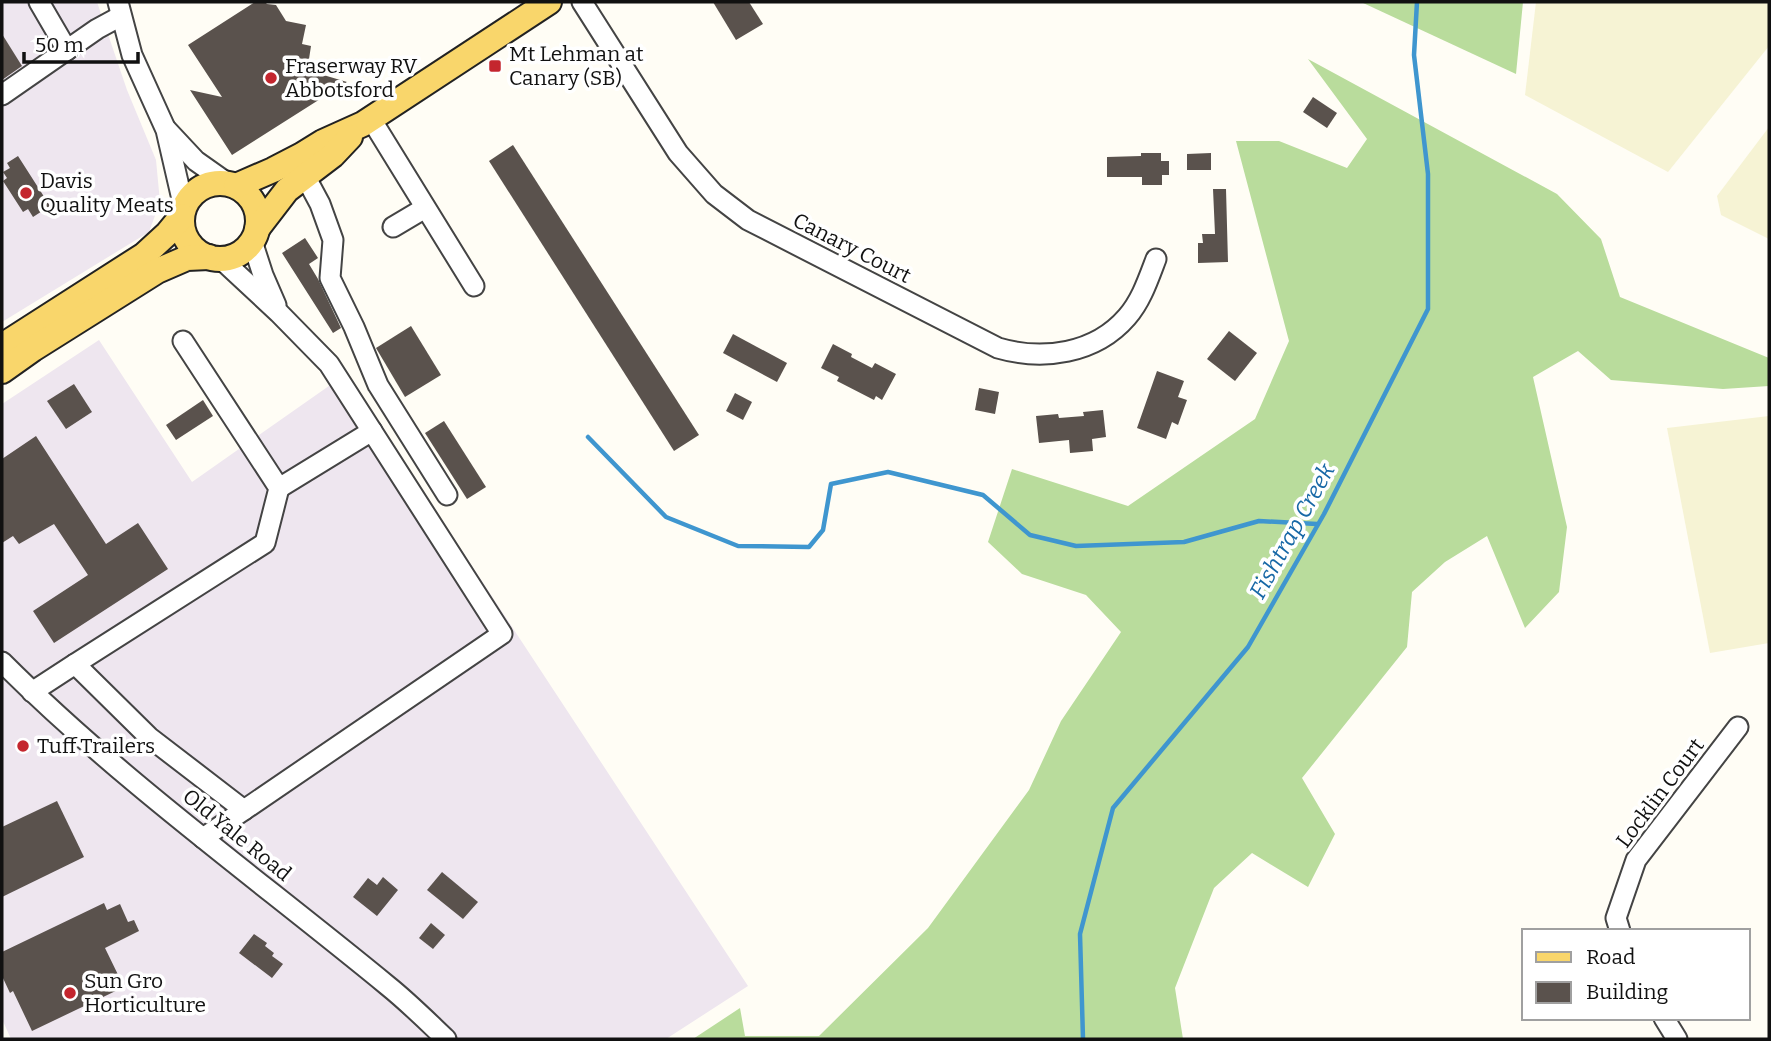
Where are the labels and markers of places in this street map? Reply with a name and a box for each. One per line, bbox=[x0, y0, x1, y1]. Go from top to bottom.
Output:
place label: Mt Lehman at Canary (SB) bbox=[509, 41, 644, 91]
place label: Fraserway RV Abbotsford bbox=[285, 53, 418, 103]
marker: Mt Lehman at Canary (SB) bbox=[487, 58, 503, 74]
marker: Fraserway RV Abbotsford bbox=[263, 70, 279, 86]
place label: Davis Quality Meats bbox=[40, 168, 174, 218]
marker: Davis Quality Meats bbox=[18, 185, 34, 201]
place label: Tuff Trailers bbox=[37, 733, 155, 759]
marker: Tuff Trailers bbox=[15, 738, 31, 754]
place label: Sun Gro Horticulture bbox=[84, 968, 206, 1018]
marker: Sun Gro Horticulture bbox=[62, 985, 78, 1001]

